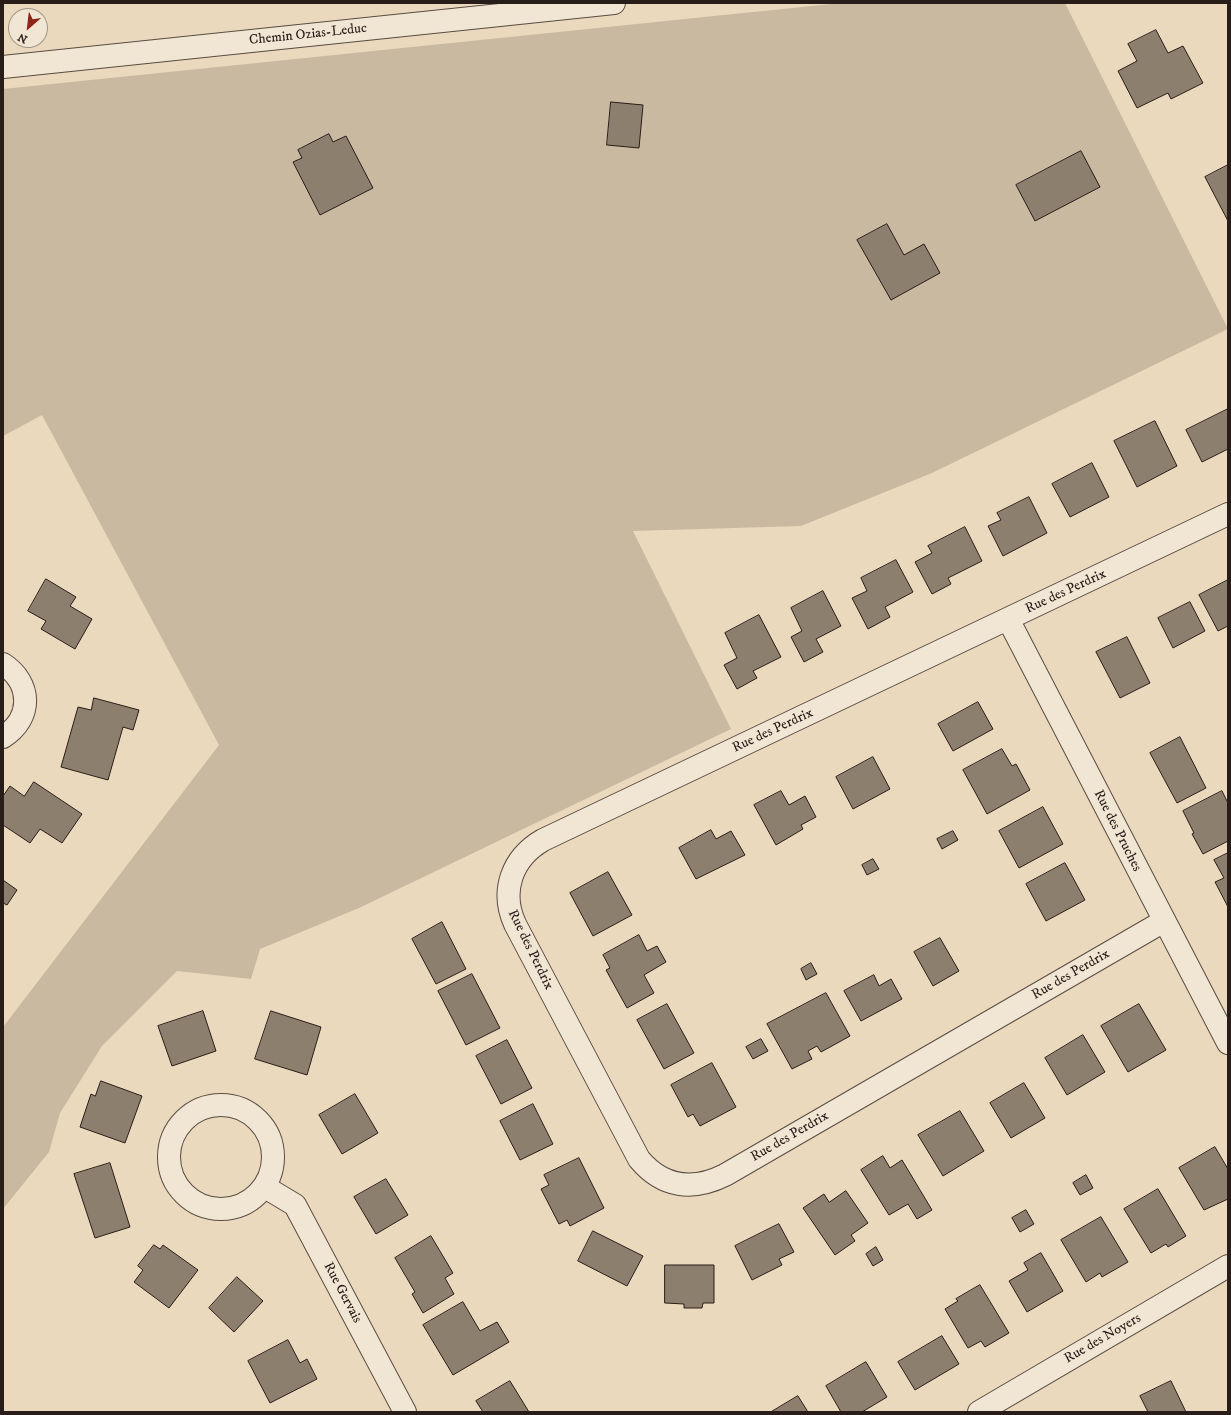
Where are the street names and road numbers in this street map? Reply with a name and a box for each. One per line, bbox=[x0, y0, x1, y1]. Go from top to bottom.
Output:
street label: Chemin Ozias-Leduc bbox=[248, 20, 368, 50]
street label: Rue des Perdrix bbox=[1023, 566, 1109, 618]
street label: Rue des Perdrix bbox=[730, 705, 816, 757]
street label: Rue des Pruches bbox=[1089, 787, 1145, 875]
street label: Rue des Perdrix bbox=[503, 907, 557, 993]
street label: Rue des Perdrix bbox=[1029, 946, 1113, 1004]
street label: Rue des Perdrix bbox=[748, 1108, 832, 1166]
street label: Rue Gervais bbox=[319, 1260, 365, 1326]
street label: Rue des Noyers bbox=[1062, 1310, 1144, 1368]

